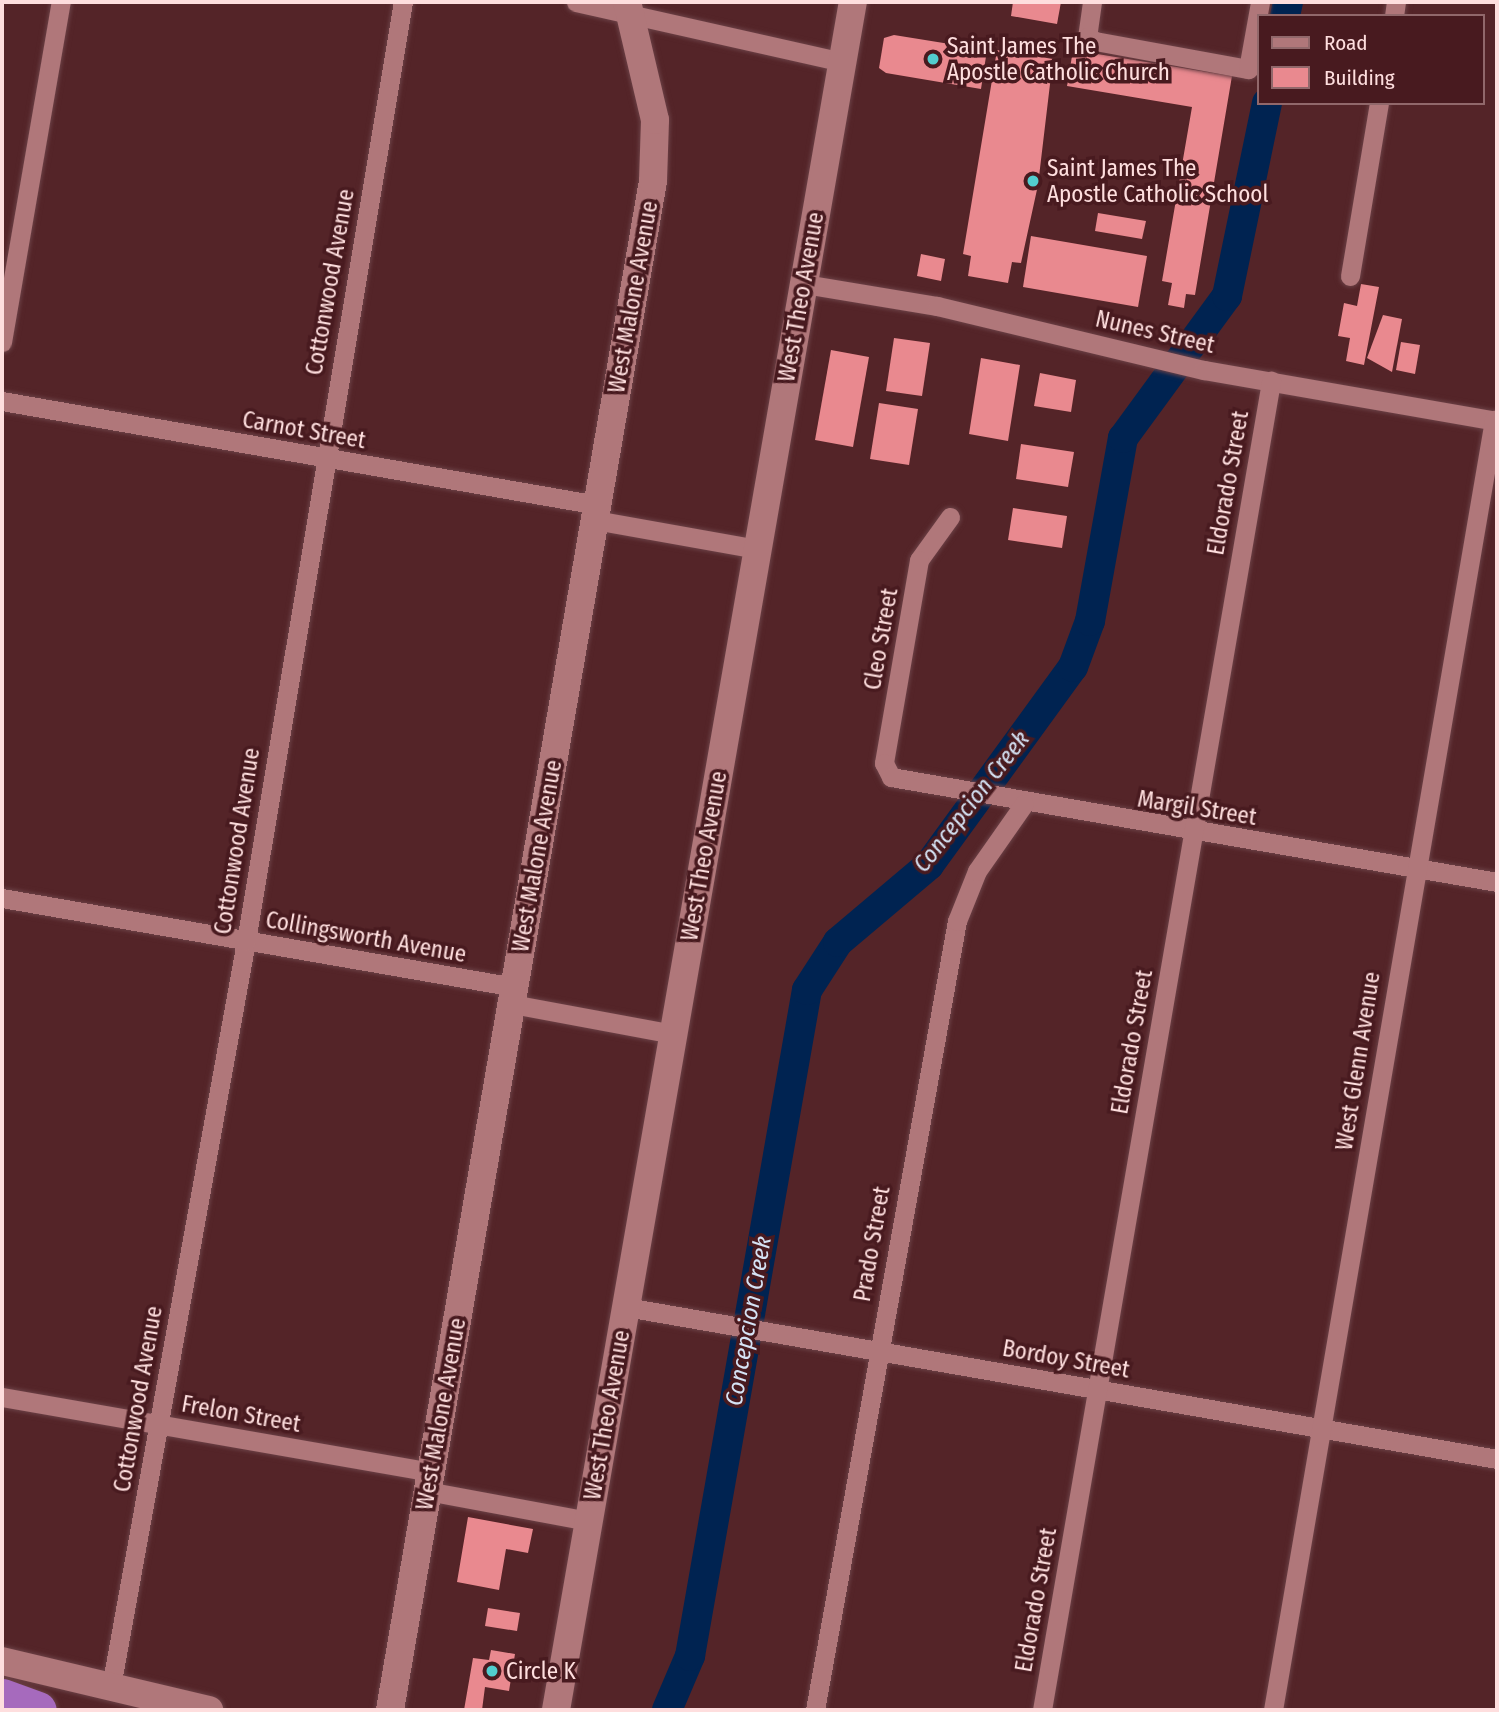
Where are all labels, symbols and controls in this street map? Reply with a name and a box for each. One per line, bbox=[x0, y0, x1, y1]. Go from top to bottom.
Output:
legend bbox=[1258, 14, 1485, 105]
text: Road bbox=[1324, 30, 1368, 56]
place label: Saint James The Apostle Catholic Church bbox=[947, 32, 1170, 86]
marker: Saint James The Apostle Catholic Church bbox=[925, 51, 941, 67]
text: Building bbox=[1324, 65, 1395, 91]
place label: Saint James The Apostle Catholic School bbox=[1047, 154, 1268, 208]
marker: Saint James The Apostle Catholic School bbox=[1025, 173, 1041, 189]
street label: Cottonwood Avenue bbox=[300, 187, 360, 377]
street label: West Malone Avenue bbox=[603, 199, 663, 395]
street label: West Theo Avenue bbox=[772, 210, 830, 384]
street label: Nunes Street bbox=[1093, 305, 1217, 359]
street label: Carnot Street bbox=[240, 406, 368, 454]
street label: Eldorado Street bbox=[1202, 409, 1254, 557]
street label: Cleo Street bbox=[858, 586, 904, 692]
water label: Concepcion Creek bbox=[908, 726, 1036, 878]
street label: Cottonwood Avenue bbox=[209, 746, 265, 936]
street label: West Malone Avenue bbox=[507, 758, 567, 954]
street label: West Theo Avenue bbox=[675, 769, 733, 943]
street label: Margil Street bbox=[1136, 785, 1258, 831]
street label: Collingsworth Avenue bbox=[264, 906, 468, 968]
street label: Eldorado Street bbox=[1106, 968, 1158, 1116]
street label: West Glenn Avenue bbox=[1330, 970, 1386, 1152]
street label: Prado Street bbox=[848, 1184, 896, 1304]
water label: Concepcion Creek bbox=[720, 1234, 778, 1408]
street label: Cottonwood Avenue bbox=[108, 1304, 168, 1494]
street label: West Malone Avenue bbox=[411, 1316, 471, 1512]
street label: West Theo Avenue bbox=[578, 1328, 636, 1502]
street label: Bordoy Street bbox=[1000, 1334, 1132, 1384]
street label: Frelon Street bbox=[179, 1390, 303, 1438]
street label: Eldorado Street bbox=[1010, 1526, 1062, 1674]
place label: Circle K bbox=[506, 1657, 576, 1685]
marker: Circle K bbox=[484, 1663, 500, 1679]

